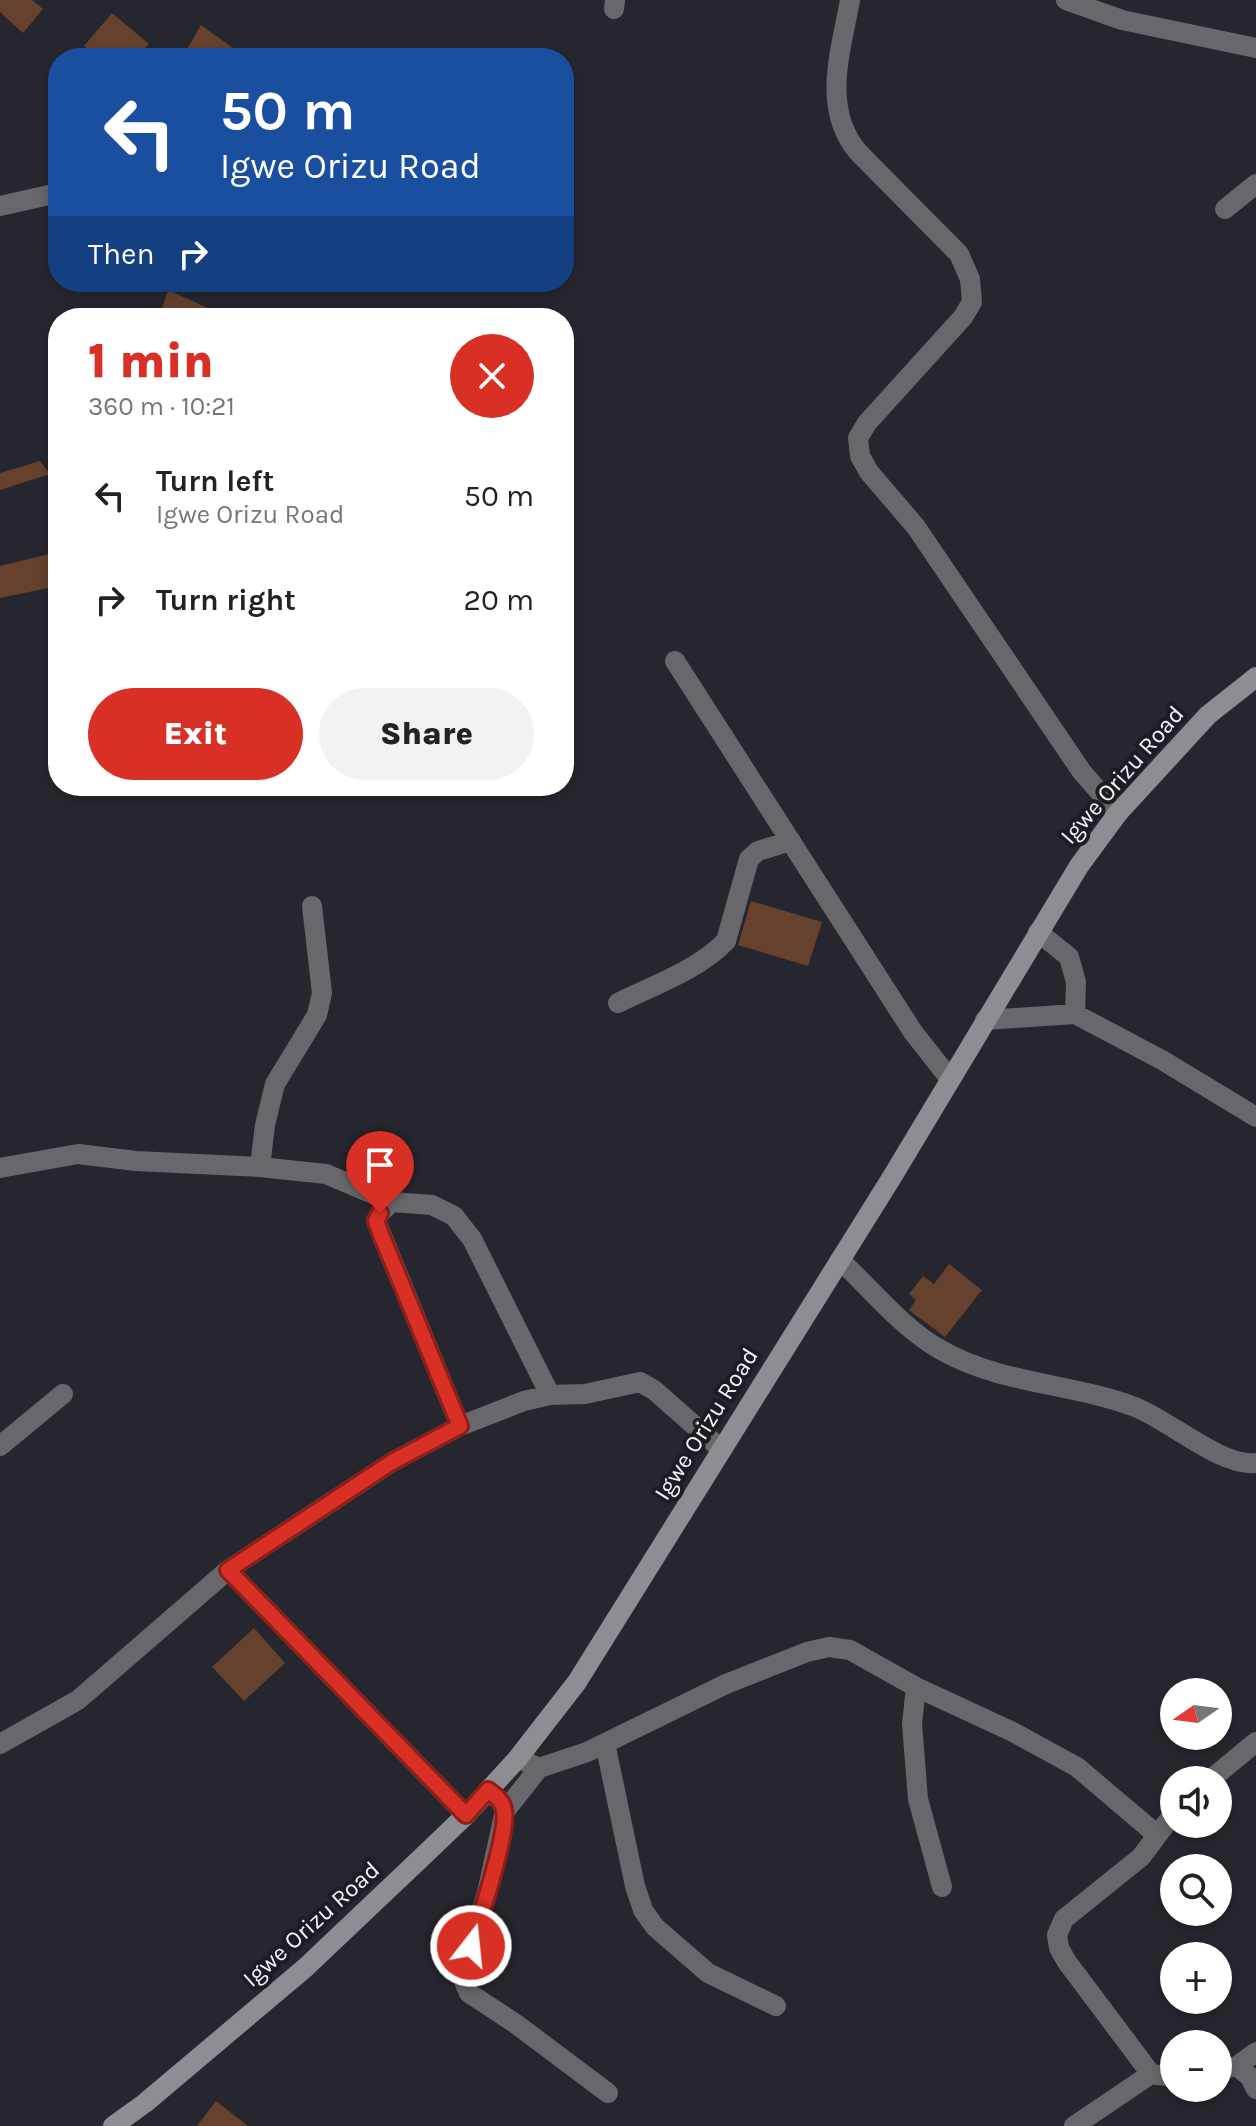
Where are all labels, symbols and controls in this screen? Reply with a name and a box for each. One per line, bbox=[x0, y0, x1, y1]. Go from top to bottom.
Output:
text: 50 m bbox=[220, 78, 355, 143]
icon: left bbox=[88, 80, 192, 184]
text: Igwe Orizu Road bbox=[220, 145, 481, 187]
icon: right bbox=[171, 232, 215, 276]
text: Then bbox=[88, 236, 155, 272]
text: 1 min bbox=[88, 333, 214, 389]
button: close bbox=[450, 334, 534, 418]
text: 360 m · 10:21 bbox=[88, 391, 235, 422]
text: Turn left bbox=[156, 463, 274, 499]
icon: left bbox=[88, 474, 132, 518]
text: 50 m bbox=[464, 478, 534, 514]
text: Igwe Orizu Road bbox=[156, 499, 344, 530]
icon: right bbox=[88, 578, 132, 622]
text: Turn right bbox=[156, 582, 296, 618]
text: 20 m bbox=[464, 582, 534, 618]
button: Exit bbox=[88, 688, 303, 780]
button: Share bbox=[319, 688, 534, 780]
street label: Igwe Orizu Road bbox=[1054, 700, 1190, 850]
pin bbox=[346, 1131, 414, 1213]
icon: arrive bbox=[358, 1143, 402, 1187]
street label: Igwe Orizu Road bbox=[648, 1343, 764, 1505]
north arrow bbox=[1160, 1678, 1232, 1750]
map controls bbox=[1160, 1678, 1232, 2102]
button: sound bbox=[1160, 1766, 1232, 1838]
button: search bbox=[1160, 1854, 1232, 1926]
street label: Igwe Orizu Road bbox=[237, 1855, 385, 1993]
position arrow bbox=[429, 1904, 513, 1988]
button: + bbox=[1160, 1942, 1232, 2014]
button: − bbox=[1160, 2030, 1232, 2102]

